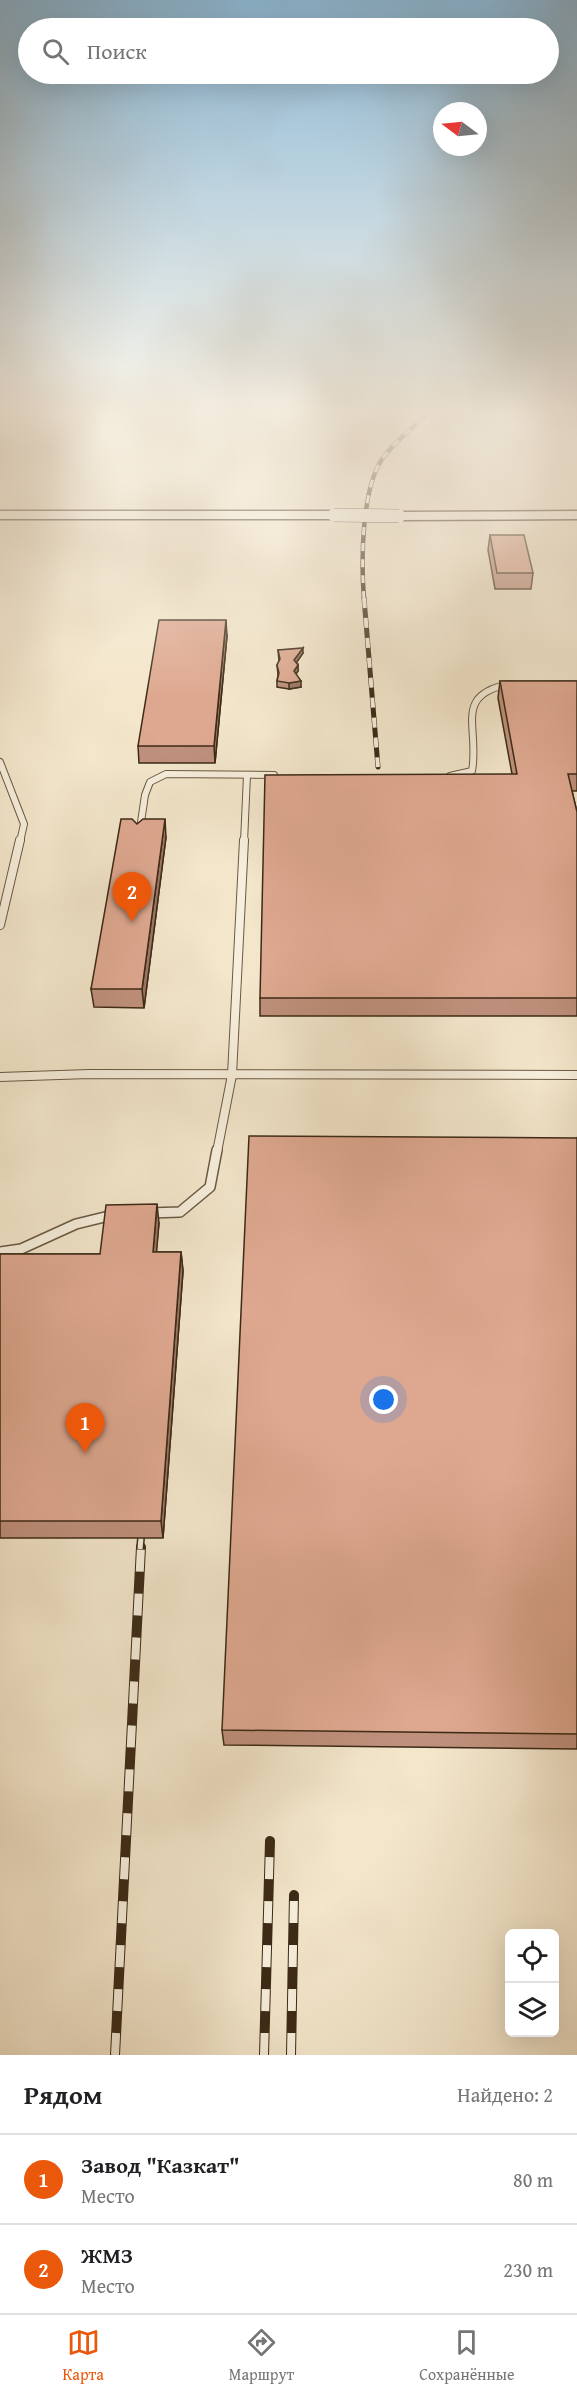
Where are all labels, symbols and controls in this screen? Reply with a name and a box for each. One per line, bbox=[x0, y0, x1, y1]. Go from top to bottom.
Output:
search box bbox=[18, 18, 559, 84]
icon: search bbox=[39, 35, 72, 68]
text: Поиск bbox=[87, 35, 147, 67]
north arrow bbox=[433, 102, 487, 156]
pin: 2 bbox=[112, 872, 152, 922]
your location bbox=[369, 1385, 398, 1414]
pin: 1 bbox=[66, 1404, 104, 1453]
map controls bbox=[505, 1929, 559, 2037]
button: locate bbox=[505, 1929, 559, 1983]
button: layers bbox=[505, 1983, 559, 2037]
text: Рядом bbox=[24, 2075, 102, 2114]
text: Найдено: 2 bbox=[457, 2080, 553, 2109]
text: Завод "Казкат" bbox=[81, 2149, 240, 2181]
text: 1 bbox=[38, 2165, 49, 2194]
text: 80 m bbox=[513, 2165, 553, 2194]
text: Место bbox=[81, 2181, 135, 2210]
text: ЖМЗ bbox=[81, 2239, 133, 2271]
text: 2 bbox=[38, 2255, 49, 2284]
text: 230 m bbox=[503, 2255, 553, 2284]
text: Место bbox=[81, 2271, 135, 2300]
tab: Карта bbox=[62, 2326, 104, 2386]
tab: Маршрут bbox=[229, 2326, 294, 2386]
tab: Сохранённые bbox=[419, 2326, 515, 2386]

